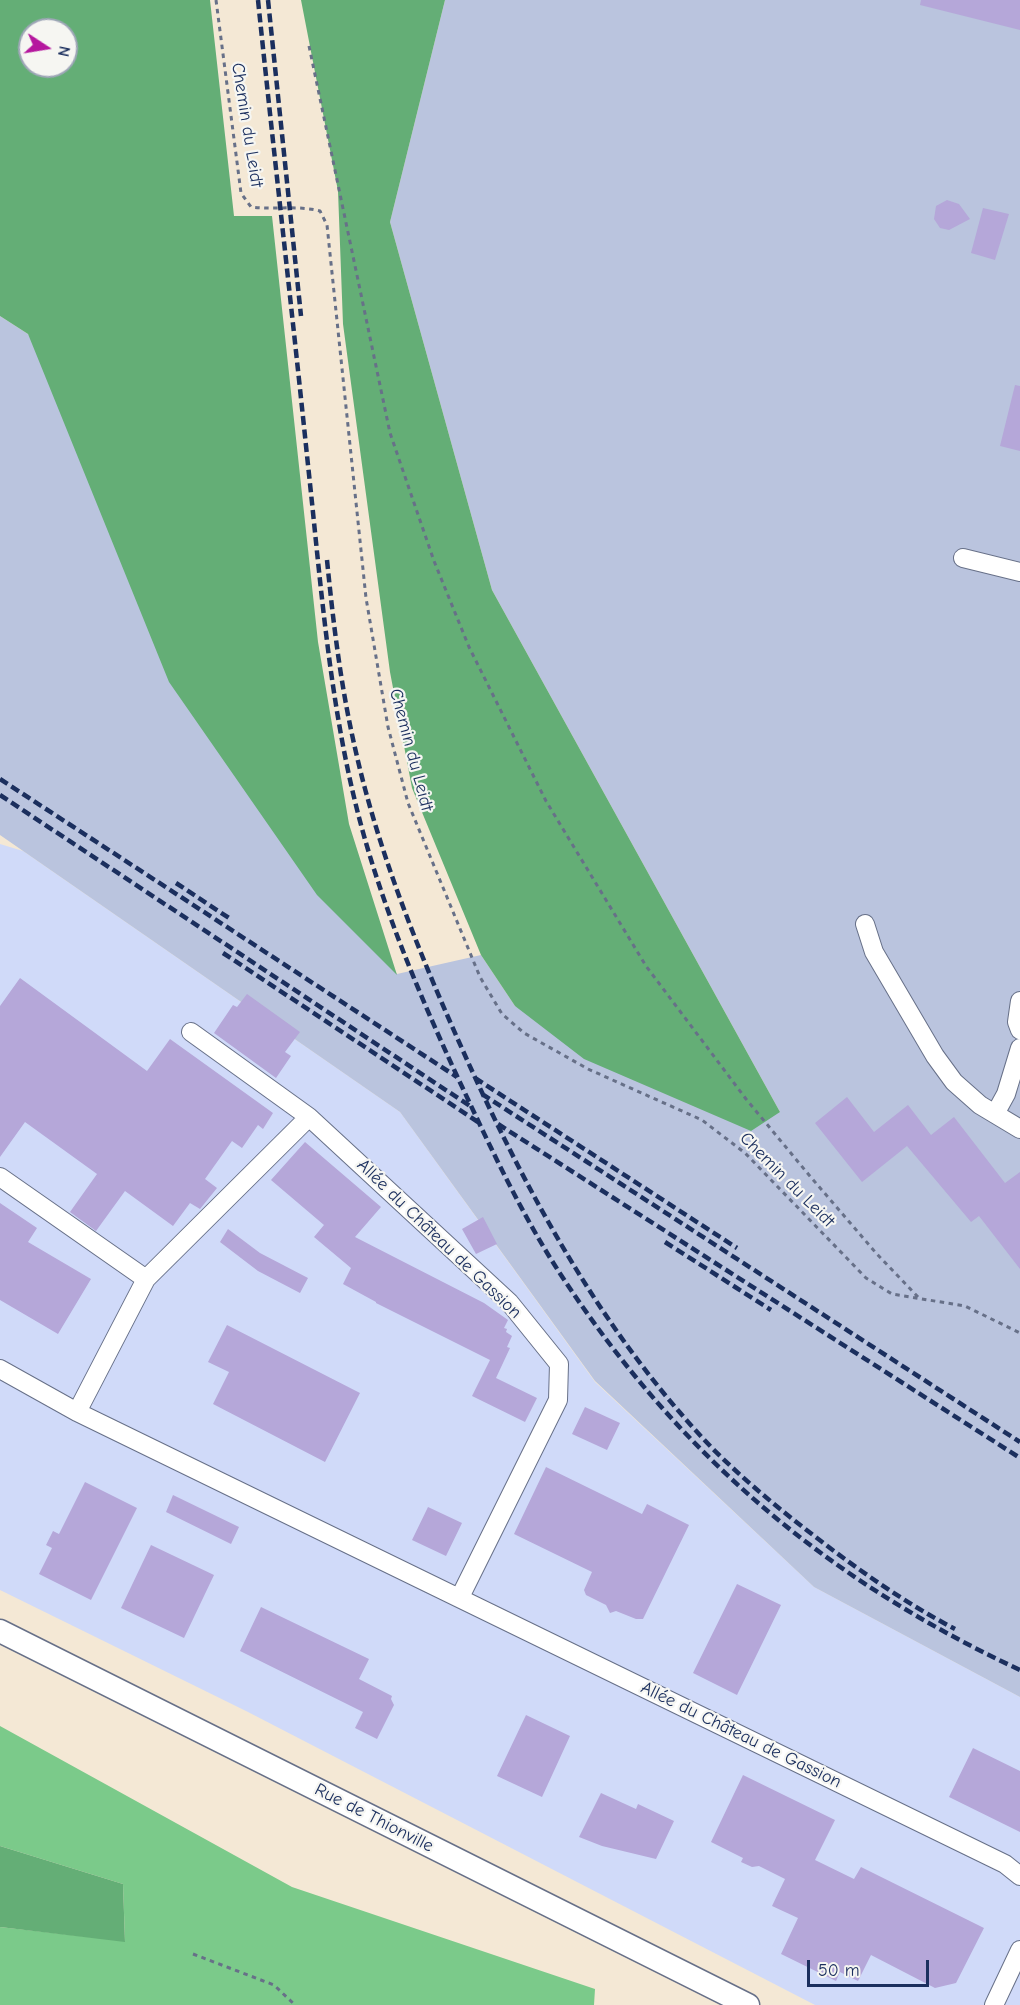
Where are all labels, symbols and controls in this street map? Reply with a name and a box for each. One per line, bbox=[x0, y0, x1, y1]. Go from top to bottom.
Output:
north arrow bbox=[18, 18, 78, 78]
text: N bbox=[54, 44, 74, 58]
street label: Chemin du Leidt bbox=[226, 61, 268, 189]
street label: Chemin du Leidt bbox=[384, 686, 438, 814]
street label: Chemin du Leidt bbox=[735, 1128, 839, 1232]
street label: Allée du Château de Gassion bbox=[352, 1155, 526, 1323]
street label: Allée du Château de Gassion bbox=[637, 1677, 845, 1793]
street label: Rue de Thionville bbox=[311, 1779, 437, 1857]
scale bar bbox=[810, 1948, 932, 1986]
text: 50 m bbox=[818, 1960, 860, 1981]

